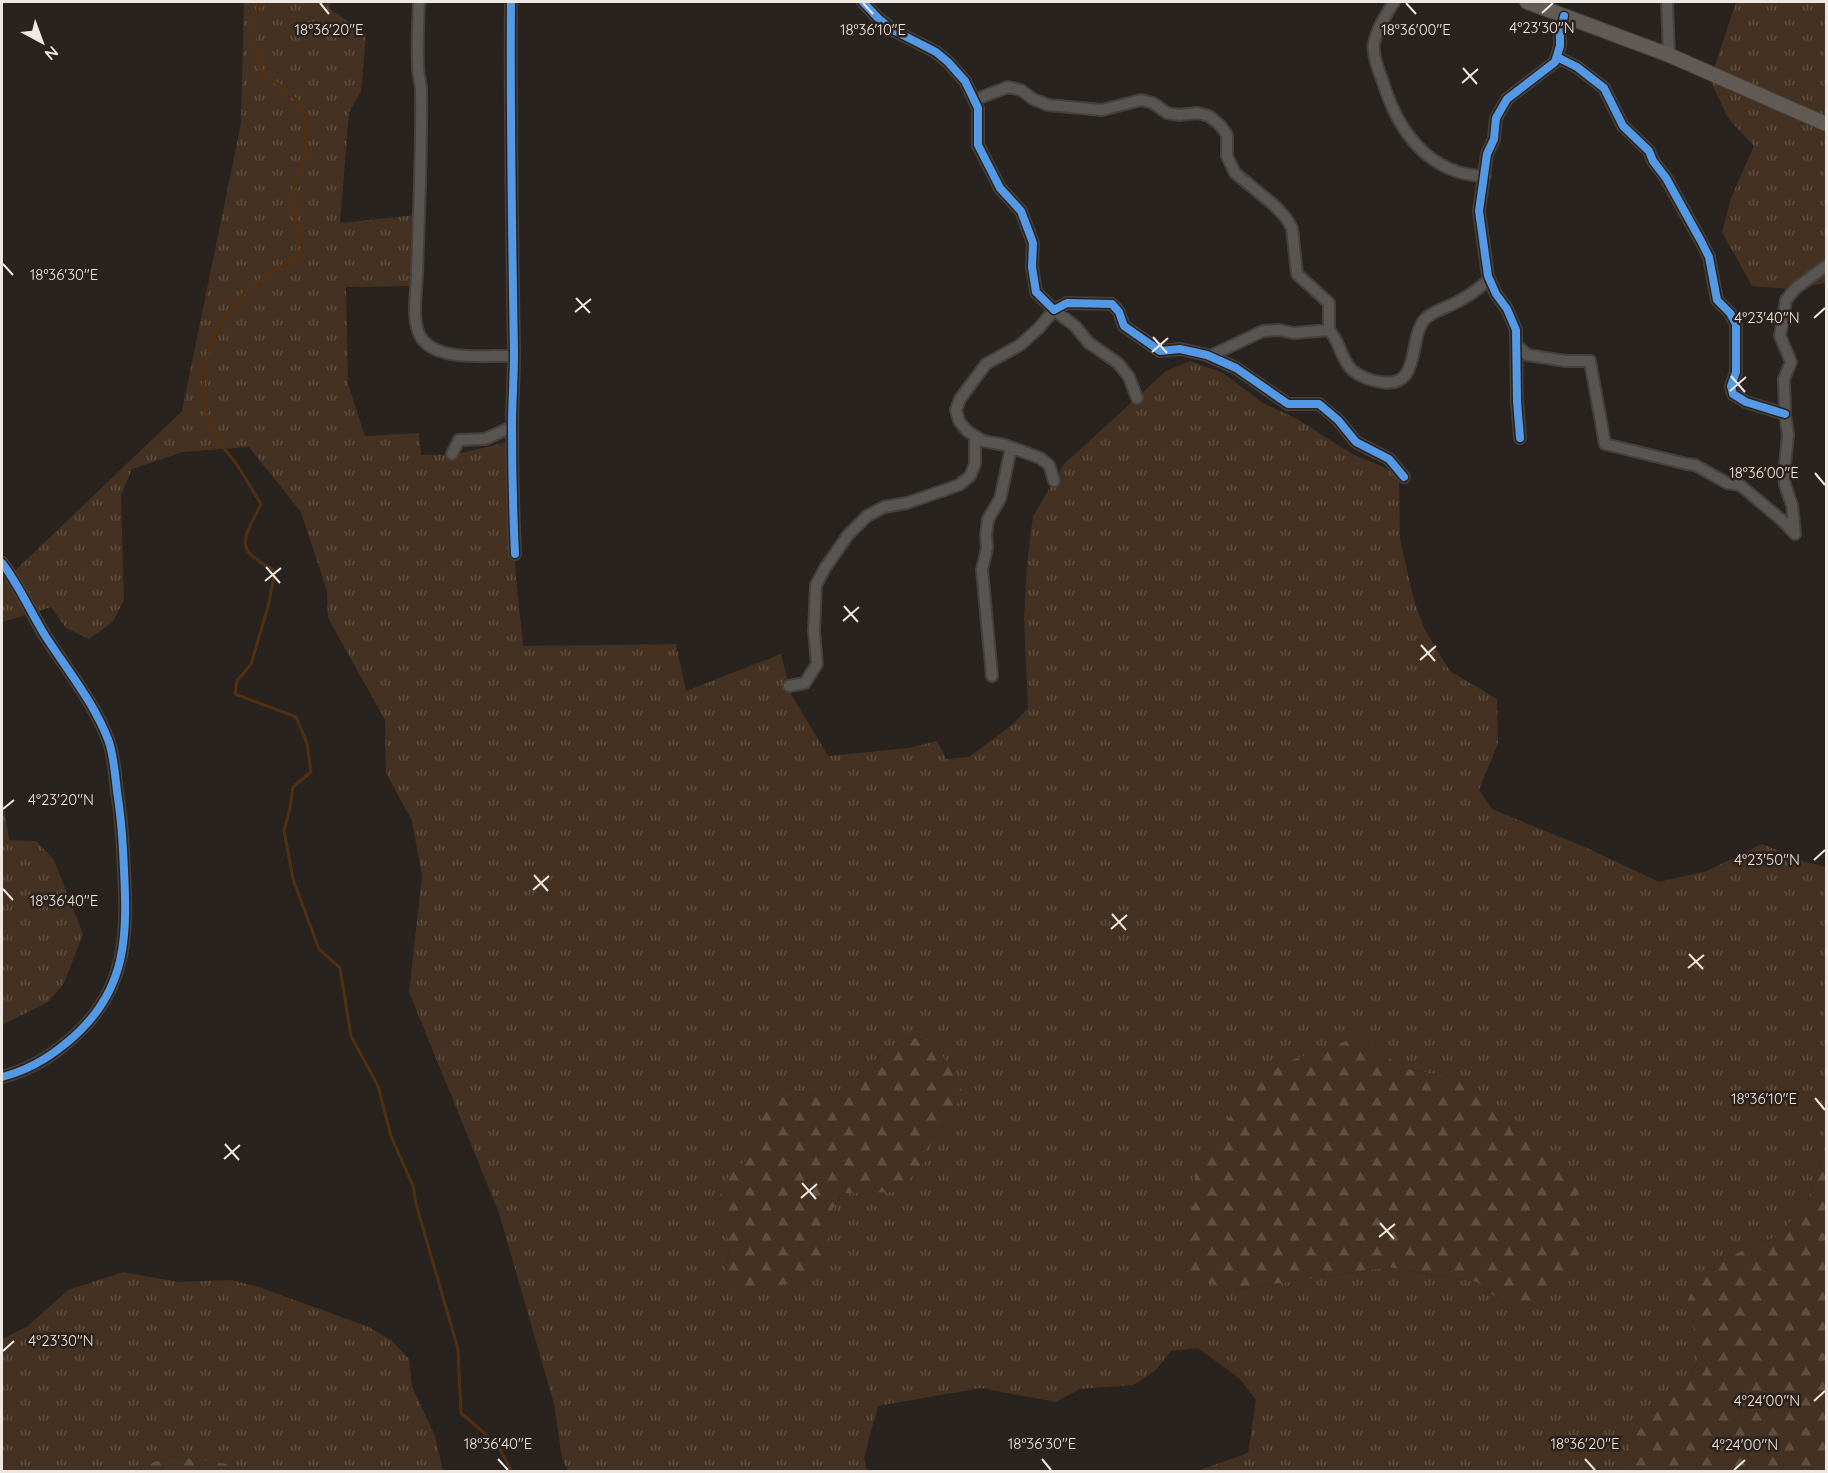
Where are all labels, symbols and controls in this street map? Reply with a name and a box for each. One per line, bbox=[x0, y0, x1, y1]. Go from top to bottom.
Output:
north arrow bbox=[12, 12, 72, 72]
text: 4°23'30"N bbox=[1509, 18, 1575, 37]
text: 18°36'20"E bbox=[295, 20, 363, 39]
text: 18°36'10"E bbox=[840, 20, 906, 39]
text: 18°36'00"E bbox=[1381, 20, 1451, 39]
text: N bbox=[41, 42, 63, 65]
text: 18°36'30"E bbox=[30, 265, 98, 284]
text: 4°23'40"N bbox=[1734, 308, 1800, 327]
text: 18°36'00"E bbox=[1729, 463, 1799, 482]
text: 4°23'20"N bbox=[28, 790, 94, 809]
text: 4°23'50"N bbox=[1734, 850, 1800, 869]
text: 18°36'40"E bbox=[30, 891, 98, 910]
text: 18°36'10"E bbox=[1731, 1089, 1797, 1108]
text: 4°23'30"N bbox=[28, 1331, 94, 1350]
text: 4°24'00"N bbox=[1734, 1391, 1800, 1410]
text: 18°36'40"E bbox=[464, 1434, 532, 1453]
text: 18°36'30"E bbox=[1008, 1434, 1076, 1453]
text: 18°36'20"E bbox=[1551, 1434, 1619, 1453]
text: 4°24'00"N bbox=[1712, 1435, 1778, 1454]

